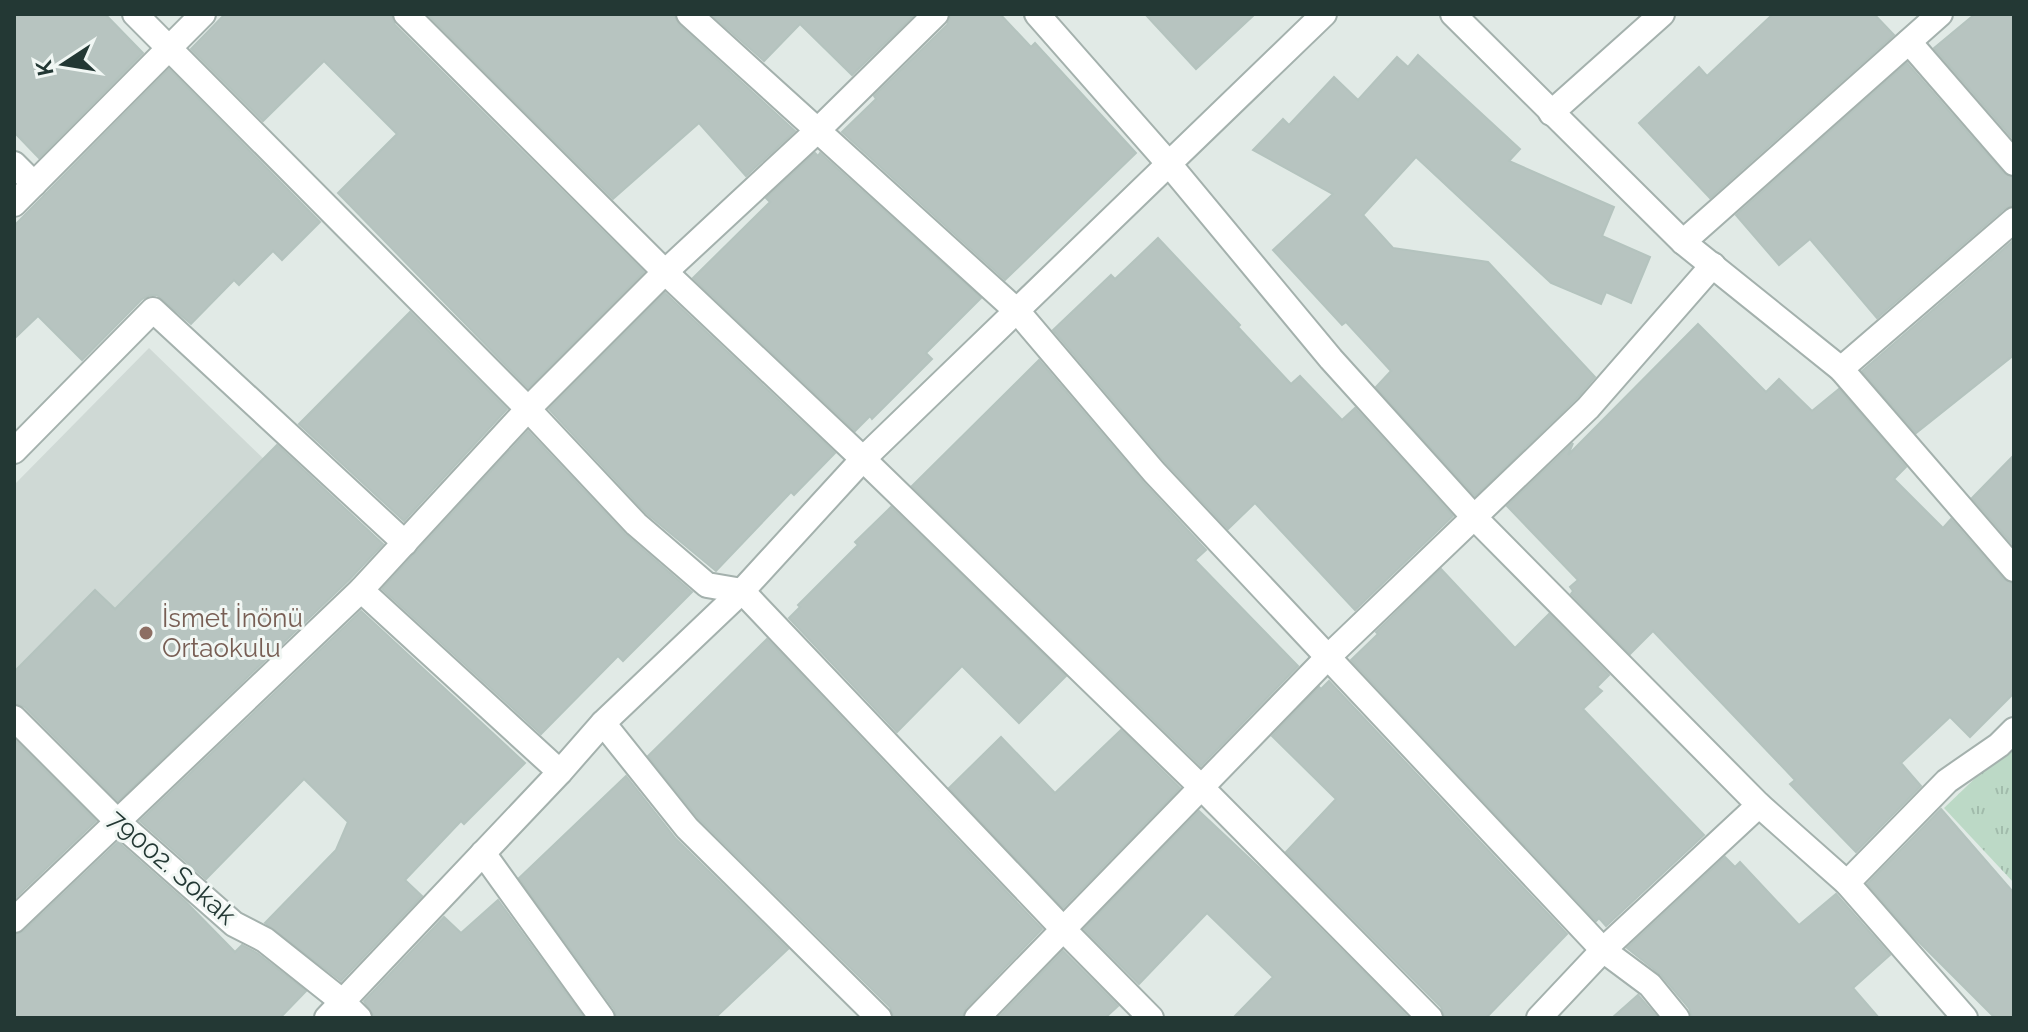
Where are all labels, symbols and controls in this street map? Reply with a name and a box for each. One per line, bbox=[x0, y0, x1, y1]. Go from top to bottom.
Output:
north arrow bbox=[24, 24, 104, 104]
text: K bbox=[30, 58, 59, 78]
place label: İsmet İnönü Ortaokulu bbox=[162, 603, 303, 663]
marker: İsmet İnönü Ortaokulu bbox=[137, 624, 155, 642]
street label: 79002. Sokak bbox=[102, 804, 242, 931]

